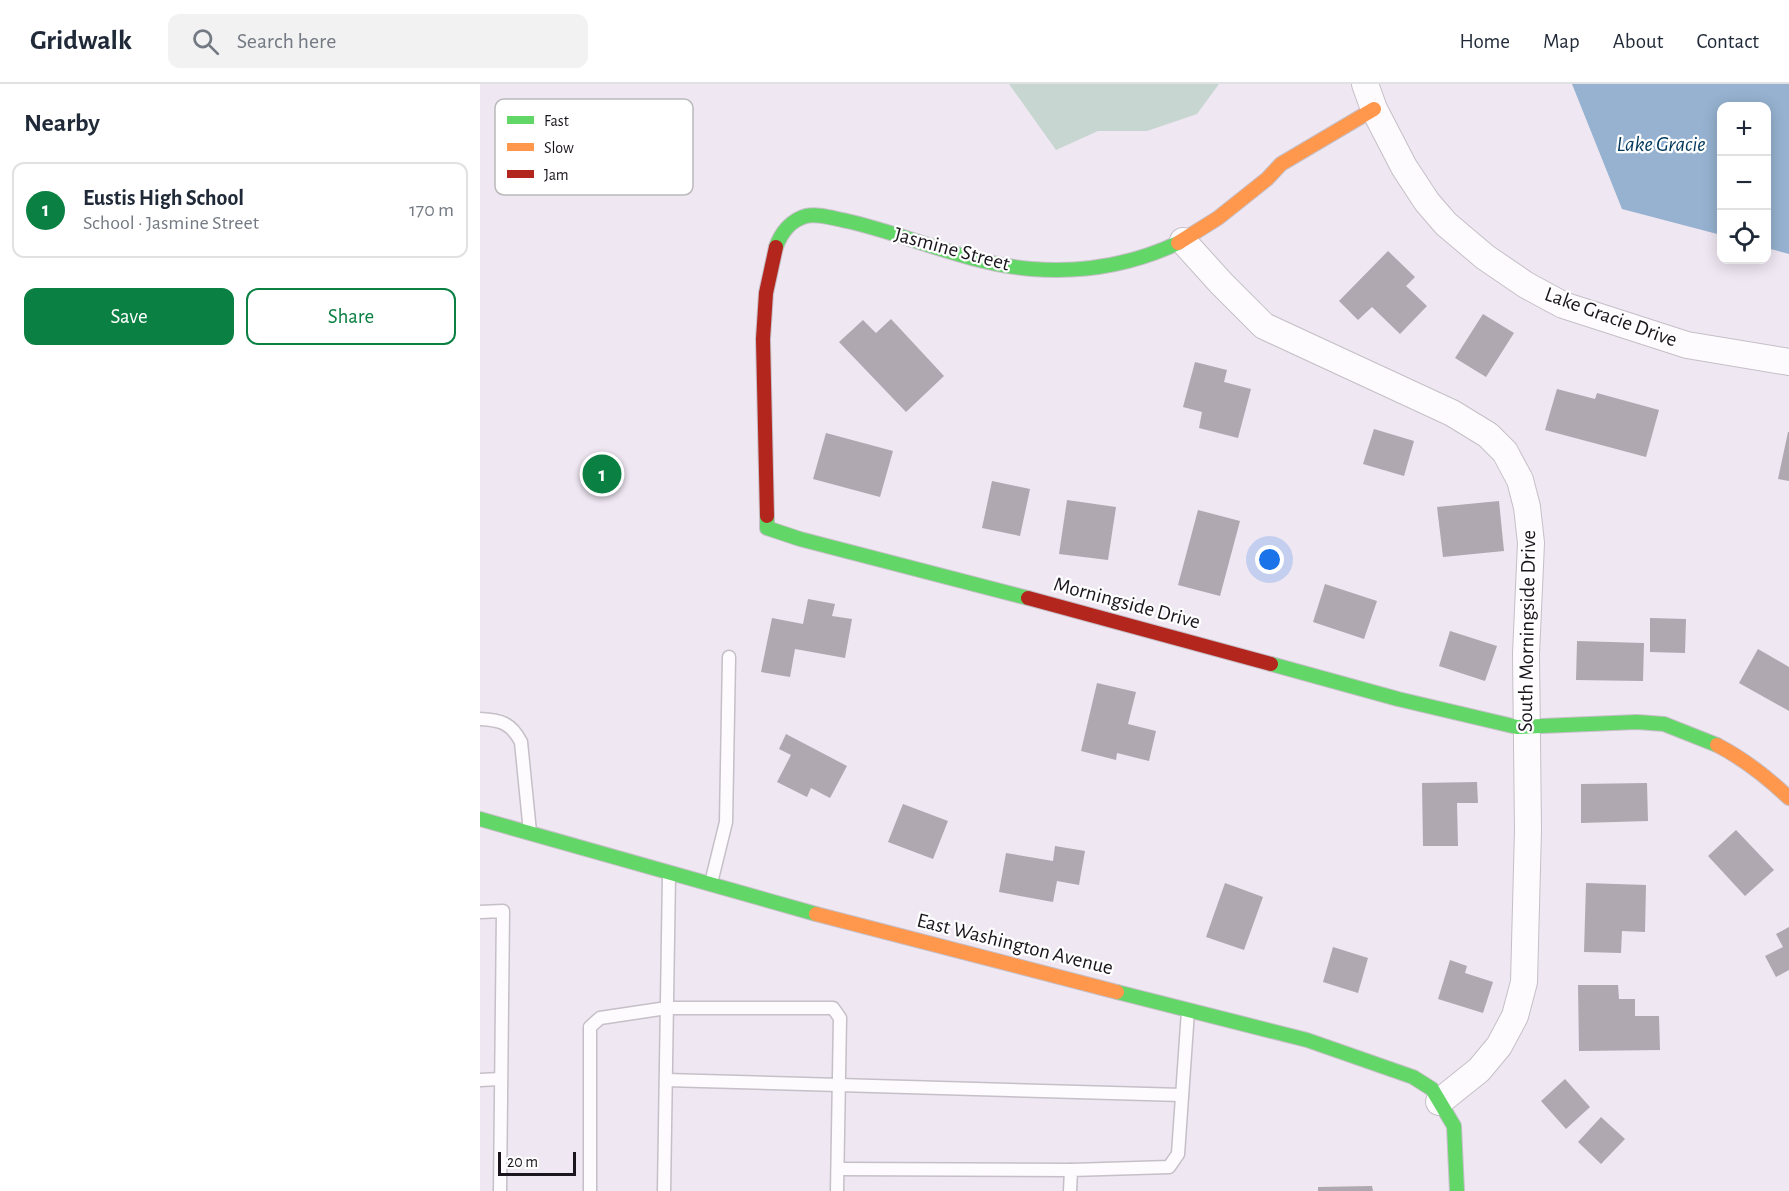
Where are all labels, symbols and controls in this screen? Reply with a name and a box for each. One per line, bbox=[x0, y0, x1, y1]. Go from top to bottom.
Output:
search box bbox=[168, 14, 588, 68]
icon: search bbox=[189, 25, 222, 58]
text: Gridwalk bbox=[30, 27, 132, 55]
text: Search here bbox=[237, 30, 336, 52]
text: Home bbox=[1459, 31, 1510, 52]
text: Map bbox=[1543, 31, 1580, 52]
text: About bbox=[1613, 31, 1663, 52]
text: Contact bbox=[1696, 31, 1759, 52]
legend bbox=[495, 99, 693, 195]
map controls bbox=[1717, 102, 1771, 264]
button: + bbox=[1717, 102, 1771, 156]
text: Nearby bbox=[24, 110, 100, 136]
text: Fast bbox=[544, 113, 569, 129]
water label: Lake Gracie bbox=[1616, 133, 1706, 155]
text: Slow bbox=[544, 140, 574, 156]
button: − bbox=[1717, 156, 1771, 210]
text: Jam bbox=[544, 167, 569, 183]
text: Eustis High School bbox=[83, 187, 244, 209]
text: 1 bbox=[42, 200, 49, 220]
text: 170 m bbox=[409, 200, 454, 220]
button: locate bbox=[1717, 210, 1771, 264]
text: School · Jasmine Street bbox=[83, 213, 259, 233]
street label: Jasmine Street bbox=[892, 223, 1012, 275]
street label: Lake Gracie Drive bbox=[1542, 283, 1680, 351]
button: Save bbox=[24, 288, 234, 345]
button: Share bbox=[246, 288, 456, 345]
pin: 1 bbox=[582, 452, 622, 496]
street label: South Morningside Drive bbox=[1515, 530, 1539, 732]
your location bbox=[1255, 545, 1284, 574]
street label: Morningside Drive bbox=[1052, 573, 1202, 633]
street label: East Washington Avenue bbox=[915, 909, 1115, 979]
scale bar bbox=[498, 1149, 576, 1176]
text: 20 m bbox=[507, 1154, 538, 1170]

